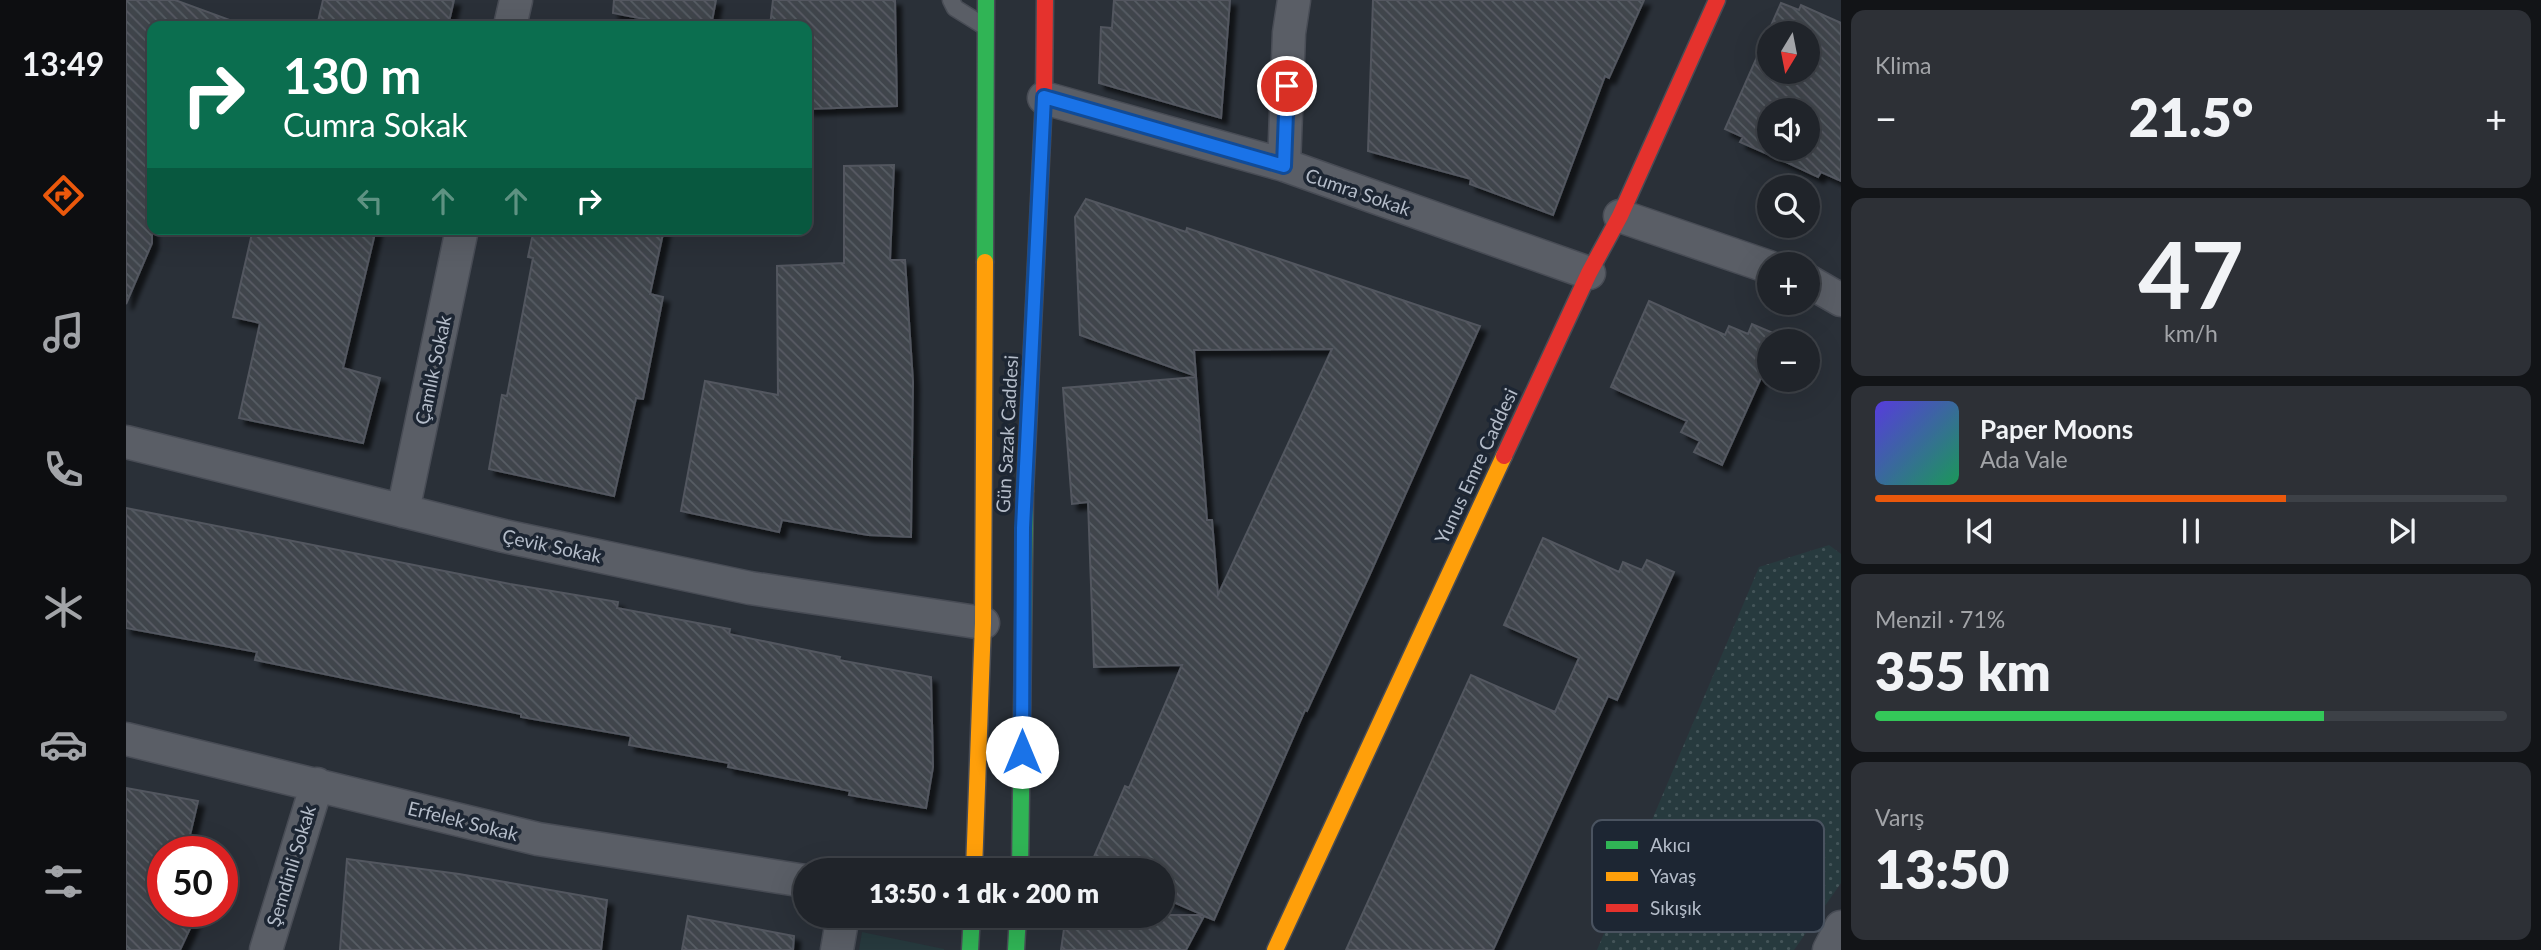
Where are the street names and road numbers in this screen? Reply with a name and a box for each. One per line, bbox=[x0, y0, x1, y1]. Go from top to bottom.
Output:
street label: Cumra Sokak bbox=[1303, 163, 1414, 220]
street label: Çamlık Sokak bbox=[410, 313, 455, 427]
street label: Gün Sazak Caddesi bbox=[991, 354, 1022, 514]
street label: Yunus Emre Caddesi bbox=[1429, 384, 1522, 547]
street label: Çevik Sokak bbox=[500, 524, 604, 567]
street label: Erfelek Sokak bbox=[406, 796, 521, 845]
street label: Şemdinli Sokak bbox=[261, 802, 320, 929]

